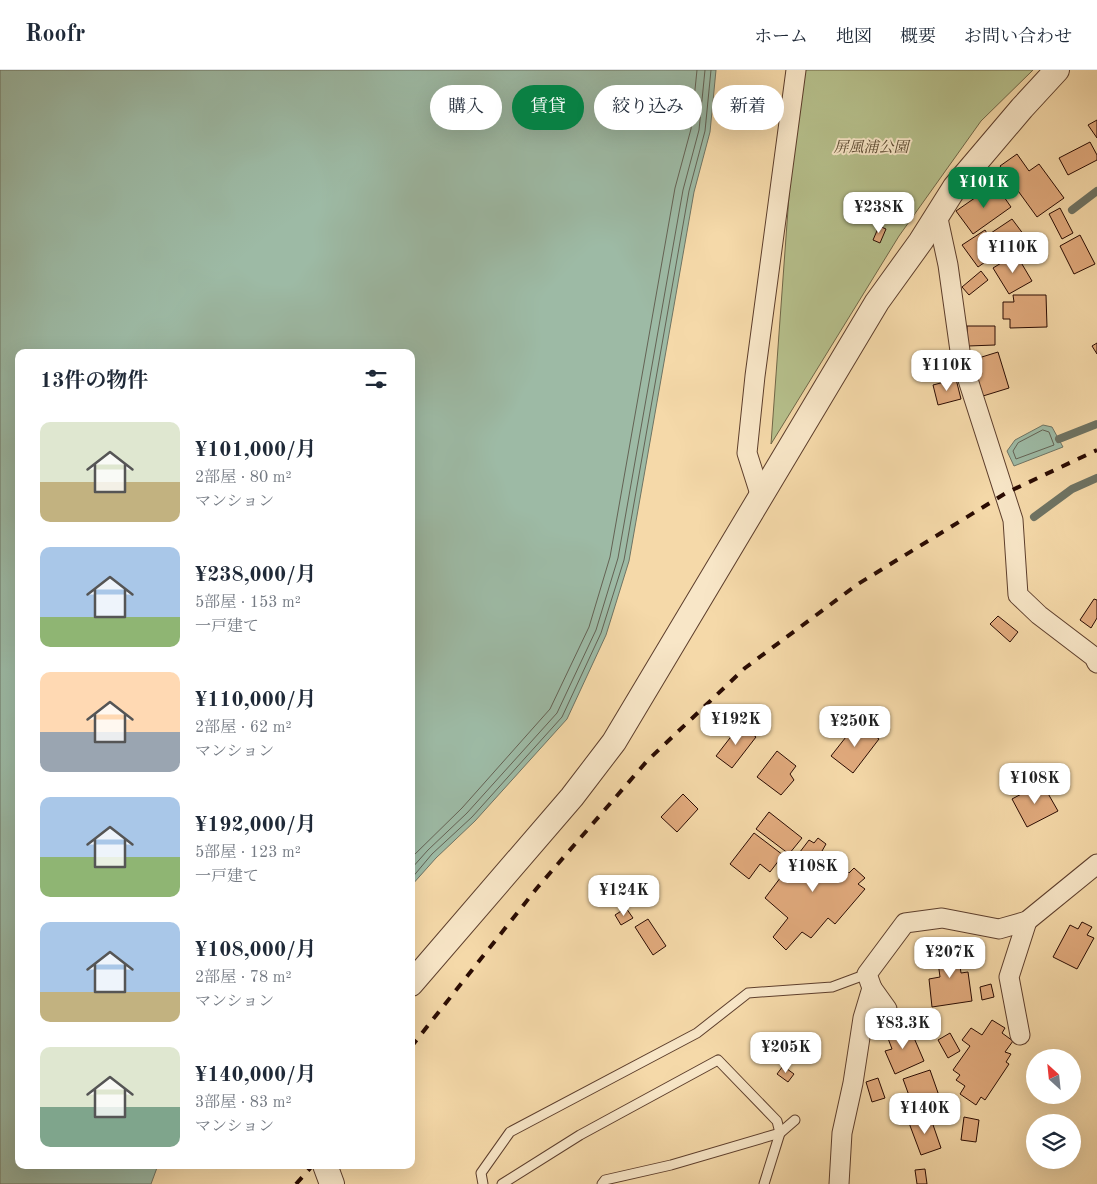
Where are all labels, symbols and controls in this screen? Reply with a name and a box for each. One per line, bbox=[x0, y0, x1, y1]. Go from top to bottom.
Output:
text: Roofr bbox=[25, 23, 86, 47]
text: ホーム bbox=[754, 28, 808, 46]
text: 地図 bbox=[836, 28, 872, 46]
text: 概要 bbox=[900, 28, 936, 46]
text: お問い合わせ bbox=[964, 28, 1072, 46]
chip: 購入 bbox=[430, 85, 502, 130]
chip: 賃貸 bbox=[512, 85, 584, 130]
chip: 絞り込み bbox=[594, 85, 702, 130]
chip: 新着 bbox=[712, 85, 784, 130]
park label: 屏風浦公園 bbox=[833, 139, 911, 156]
pin: ¥101K bbox=[949, 166, 1019, 209]
text: ¥101K bbox=[959, 175, 1009, 191]
pin: ¥238K bbox=[844, 191, 914, 234]
text: ¥238K bbox=[854, 200, 904, 216]
pin: ¥110K bbox=[978, 232, 1048, 274]
text: ¥110K bbox=[988, 240, 1038, 256]
pin: ¥110K bbox=[912, 350, 982, 392]
text: ¥110K bbox=[922, 358, 972, 374]
icon: filters bbox=[362, 365, 390, 393]
text: 13件の物件 bbox=[40, 371, 148, 392]
text: ¥101,000/月 bbox=[195, 440, 317, 461]
icon: home bbox=[80, 442, 140, 502]
text: 2部屋 · 80 m² bbox=[195, 470, 292, 486]
text: マンション bbox=[195, 494, 274, 510]
text: ¥238,000/月 bbox=[195, 565, 317, 586]
icon: home bbox=[80, 567, 140, 627]
text: 5部屋 · 153 m² bbox=[195, 595, 301, 611]
text: 一戸建て bbox=[195, 619, 259, 635]
text: ¥110,000/月 bbox=[195, 690, 317, 711]
icon: home bbox=[80, 692, 140, 752]
pin: ¥192K bbox=[701, 704, 771, 746]
pin: ¥250K bbox=[820, 706, 890, 748]
text: ¥192K bbox=[711, 712, 761, 728]
text: ¥250K bbox=[830, 714, 880, 730]
text: 2部屋 · 62 m² bbox=[195, 720, 292, 736]
text: マンション bbox=[195, 744, 274, 760]
pin: ¥108K bbox=[1000, 762, 1070, 805]
text: ¥108K bbox=[1010, 771, 1060, 787]
text: ¥192,000/月 bbox=[195, 815, 317, 836]
icon: home bbox=[80, 817, 140, 877]
text: 5部屋 · 123 m² bbox=[195, 845, 301, 861]
pin: ¥108K bbox=[778, 850, 848, 893]
text: ¥108K bbox=[788, 859, 838, 875]
text: 一戸建て bbox=[195, 869, 259, 885]
pin: ¥124K bbox=[589, 874, 659, 917]
text: ¥124K bbox=[599, 883, 649, 899]
pin: ¥207K bbox=[915, 936, 985, 979]
text: ¥108,000/月 bbox=[195, 940, 317, 961]
icon: home bbox=[80, 942, 140, 1002]
text: ¥207K bbox=[925, 945, 975, 961]
text: 2部屋 · 78 m² bbox=[195, 970, 292, 986]
text: マンション bbox=[195, 994, 274, 1010]
pin: ¥83.3K bbox=[862, 1008, 944, 1050]
text: ¥83.3K bbox=[876, 1016, 930, 1032]
pin: ¥205K bbox=[751, 1032, 821, 1074]
text: ¥205K bbox=[761, 1040, 811, 1056]
north arrow bbox=[1026, 1049, 1081, 1104]
map controls bbox=[1026, 1049, 1081, 1169]
text: ¥140,000/月 bbox=[195, 1065, 317, 1086]
icon: home bbox=[80, 1067, 140, 1127]
pin: ¥140K bbox=[890, 1092, 960, 1135]
text: 3部屋 · 83 m² bbox=[195, 1095, 292, 1111]
text: ¥140K bbox=[900, 1101, 950, 1117]
button: layers bbox=[1026, 1114, 1081, 1169]
text: マンション bbox=[195, 1119, 274, 1135]

